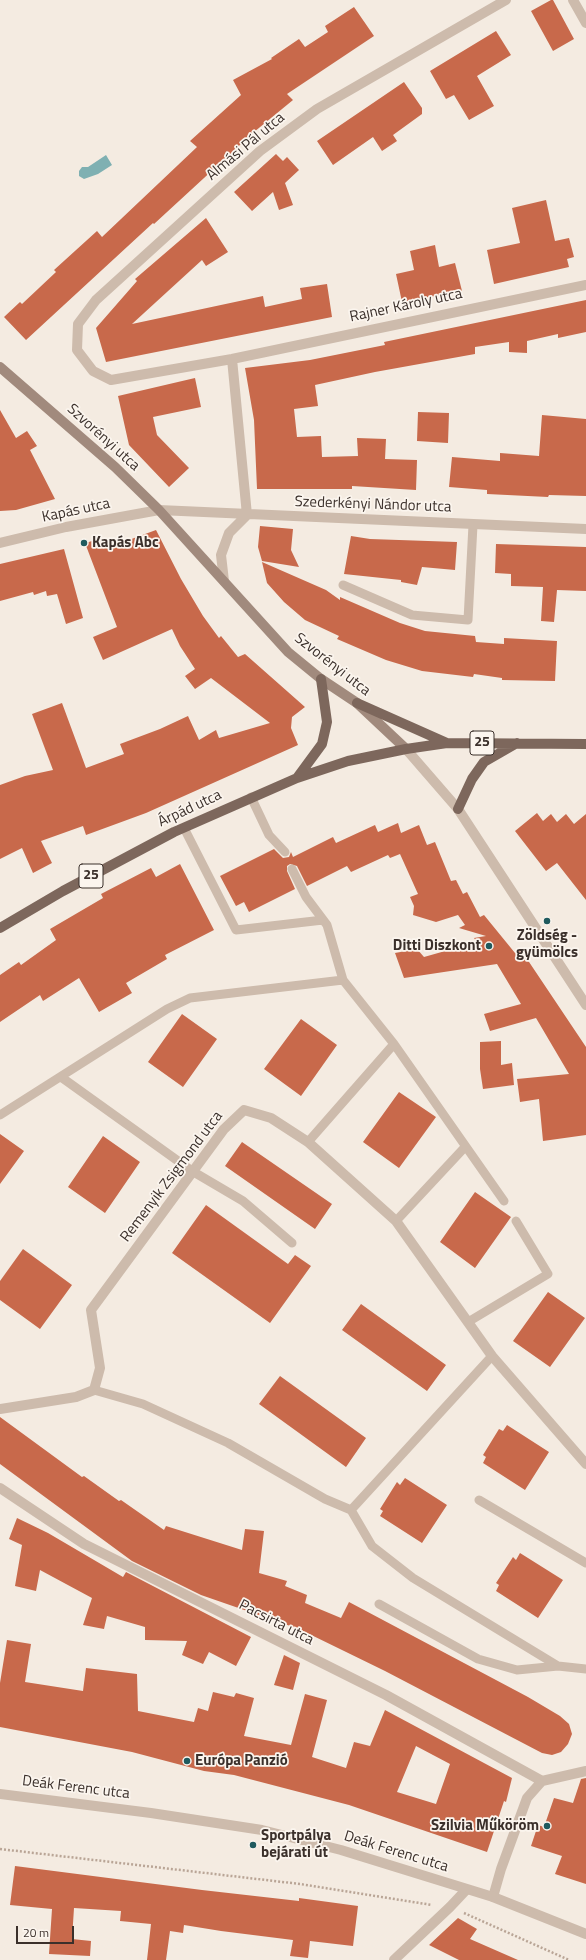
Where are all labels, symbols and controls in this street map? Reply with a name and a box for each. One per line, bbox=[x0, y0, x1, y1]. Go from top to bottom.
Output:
street label: Almási Pál utca bbox=[203, 109, 289, 185]
street label: Rajner Károly utca bbox=[348, 285, 464, 327]
street label: Szvorényi utca bbox=[63, 401, 143, 475]
street label: Szederkényi Nándor utca bbox=[294, 493, 452, 517]
street label: Kapás utca bbox=[40, 495, 112, 527]
place label: Kapás Abc bbox=[92, 534, 159, 552]
marker: Kapás Abc bbox=[79, 538, 89, 548]
street label: Szvorényi utca bbox=[290, 630, 374, 700]
road number: 25 bbox=[470, 731, 494, 755]
street label: Árpád utca bbox=[155, 786, 225, 832]
road number: 25 bbox=[79, 864, 103, 888]
marker: Zöldség - gyümölcs bbox=[542, 916, 552, 926]
place label: Zöldség - gyümölcs bbox=[516, 927, 578, 962]
place label: Ditti Diszkont bbox=[393, 937, 481, 955]
marker: Ditti Diszkont bbox=[484, 941, 494, 951]
street label: Remenyik Zsigmond utca bbox=[117, 1108, 227, 1246]
street label: Pacsirta utca bbox=[236, 1596, 316, 1650]
place label: Európa Panzió bbox=[195, 1752, 288, 1770]
marker: Európa Panzió bbox=[182, 1756, 192, 1766]
street label: Deák Ferenc utca bbox=[21, 1772, 131, 1804]
place label: Szilvia Műköröm bbox=[431, 1817, 539, 1835]
marker: Szilvia Műköröm bbox=[542, 1821, 552, 1831]
place label: Sportpálya bejárati út bbox=[261, 1827, 331, 1862]
street label: Deák Ferenc utca bbox=[342, 1828, 450, 1876]
marker: Sportpálya bejárati út bbox=[248, 1840, 258, 1850]
scale bar bbox=[18, 1918, 76, 1944]
text: 20 m bbox=[23, 1923, 49, 1942]

